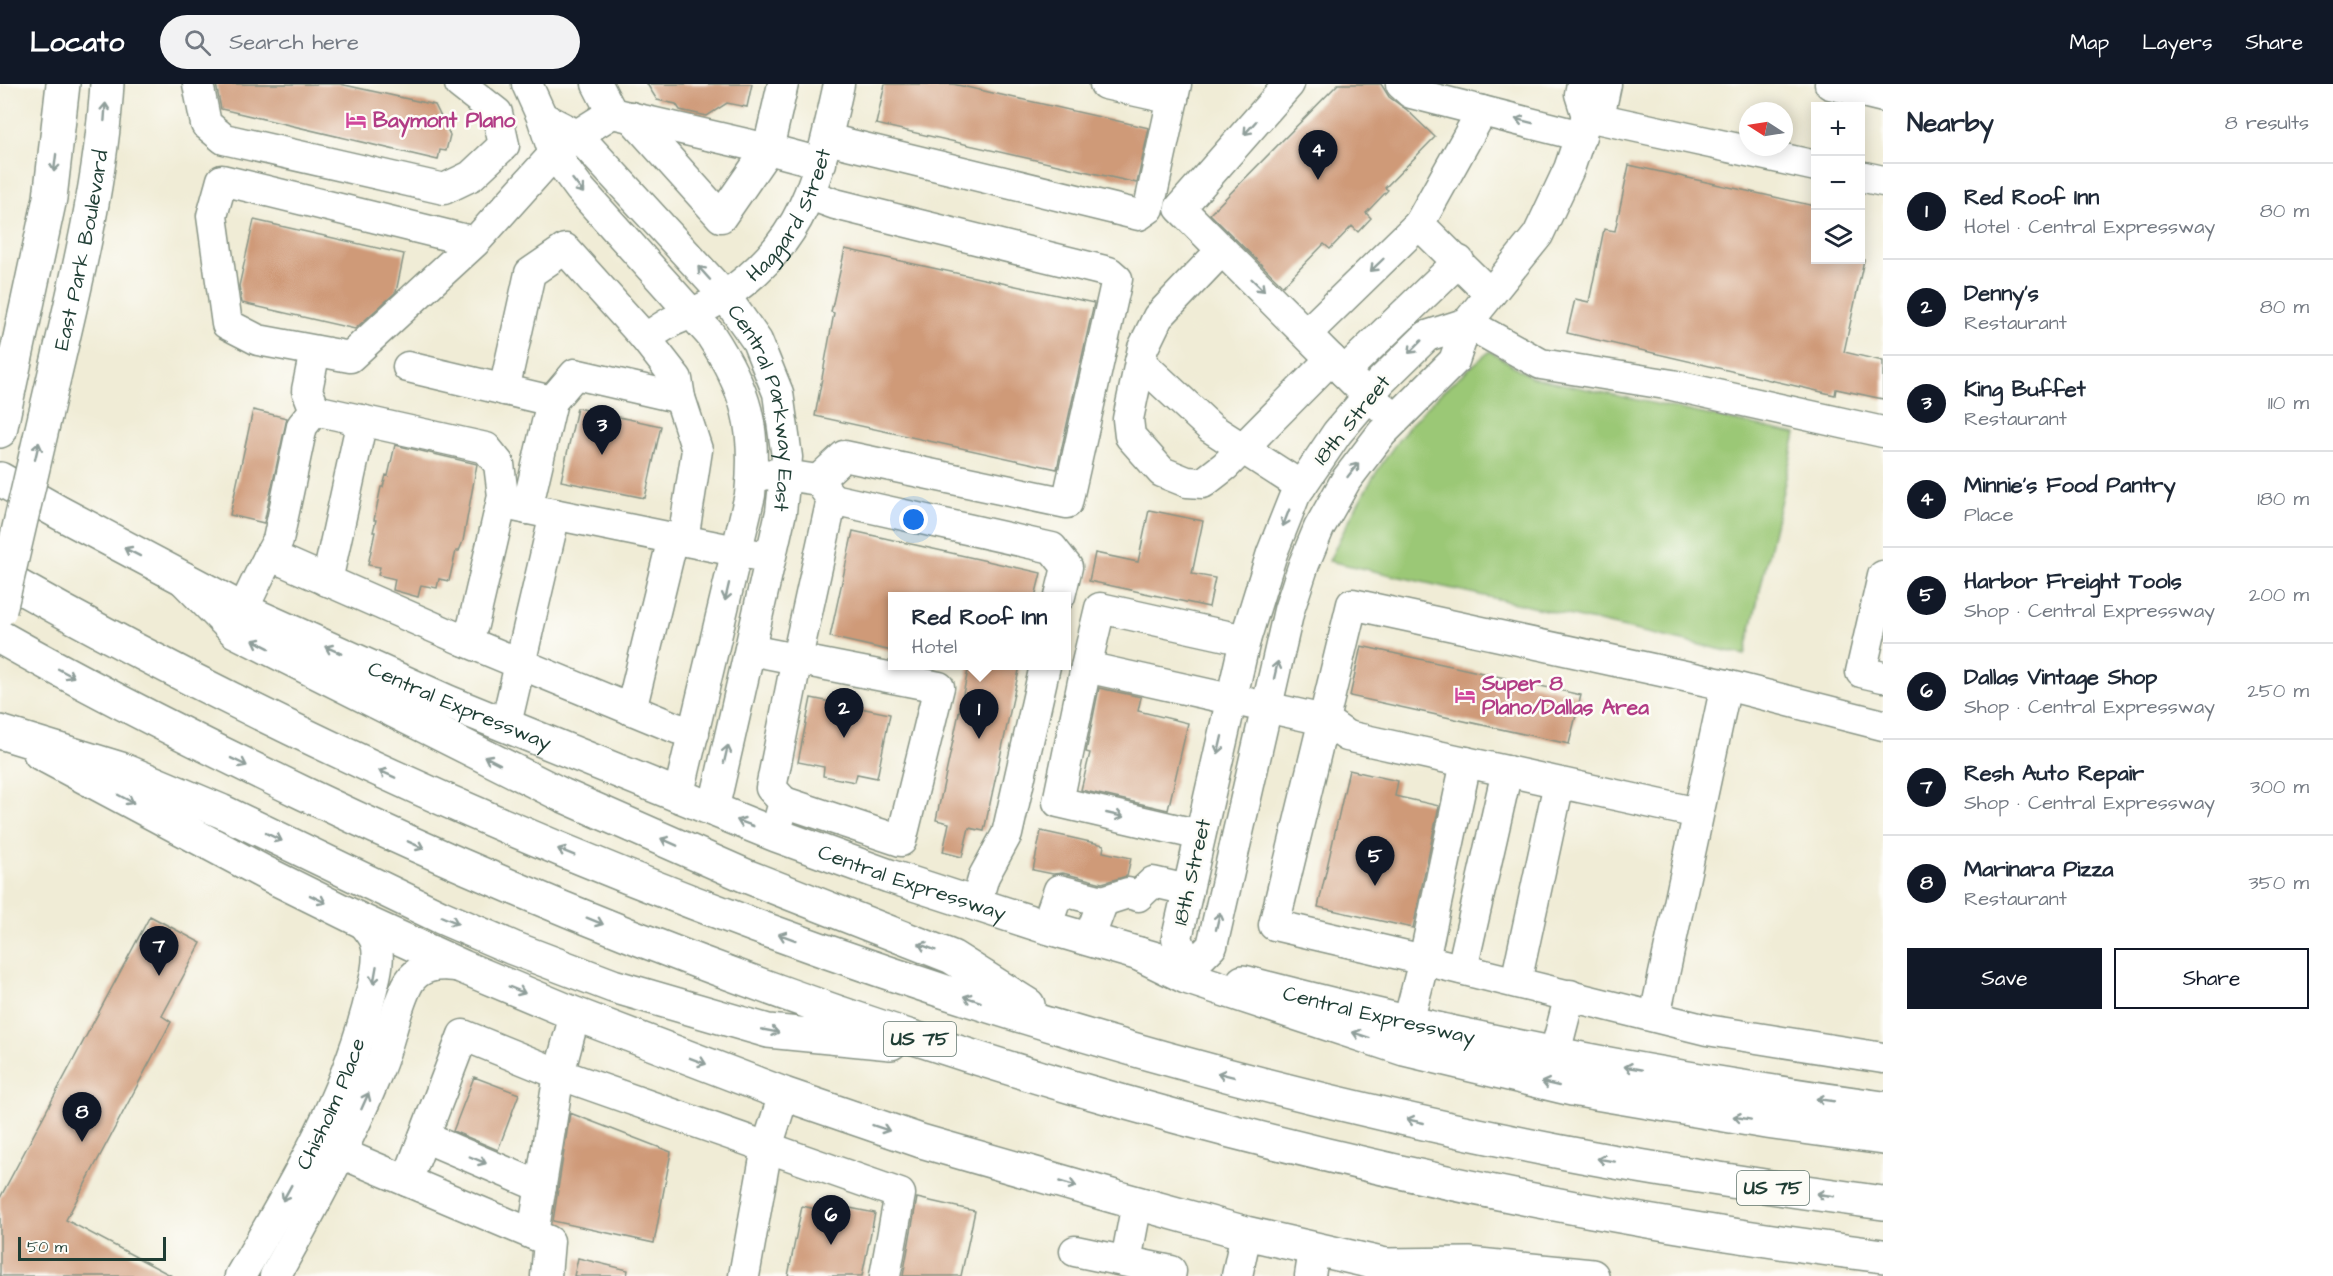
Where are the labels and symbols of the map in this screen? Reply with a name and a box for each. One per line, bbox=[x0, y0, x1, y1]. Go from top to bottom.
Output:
one-way arrow bbox=[100, 102, 111, 122]
north arrow bbox=[1739, 102, 1793, 156]
place label: Baymont Plano bbox=[373, 106, 516, 138]
hotel icon: Baymont Plano bbox=[344, 108, 368, 132]
one-way arrow bbox=[1515, 115, 1534, 127]
one-way arrow bbox=[1243, 120, 1257, 135]
pin: 4 bbox=[1298, 130, 1338, 180]
street label: Haggard Street bbox=[740, 145, 838, 288]
street label: East Park Boulevard bbox=[46, 148, 115, 353]
one-way arrow bbox=[49, 153, 60, 172]
one-way arrow bbox=[572, 178, 585, 194]
one-way arrow bbox=[1369, 258, 1384, 272]
one-way arrow bbox=[697, 265, 711, 280]
one-way arrow bbox=[1250, 278, 1265, 292]
street label: Central Parkway East bbox=[721, 298, 802, 514]
one-way arrow bbox=[1408, 339, 1423, 354]
street label: 18th Street bbox=[1307, 368, 1398, 471]
pin: 3 bbox=[582, 406, 622, 455]
one-way arrow bbox=[32, 442, 43, 461]
one-way arrow bbox=[1347, 462, 1360, 478]
your location bbox=[899, 505, 928, 534]
one-way arrow bbox=[1280, 508, 1291, 527]
one-way arrow bbox=[124, 546, 141, 558]
one-way arrow bbox=[721, 582, 732, 601]
one-way arrow bbox=[253, 638, 271, 649]
one-way arrow bbox=[325, 644, 343, 656]
street label: Central Expressway bbox=[364, 654, 556, 759]
one-way arrow bbox=[1270, 660, 1282, 679]
one-way arrow bbox=[57, 667, 74, 679]
place label: Super 8 Plano/Dallas Area bbox=[1481, 669, 1649, 722]
hotel icon: Super 8 Plano/Dallas Area bbox=[1453, 683, 1477, 707]
pin: 2 bbox=[824, 688, 864, 738]
pin: 1 bbox=[960, 690, 998, 739]
one-way arrow bbox=[1214, 736, 1226, 755]
one-way arrow bbox=[721, 745, 733, 764]
one-way arrow bbox=[483, 753, 501, 765]
one-way arrow bbox=[230, 757, 248, 769]
one-way arrow bbox=[379, 768, 397, 779]
one-way arrow bbox=[117, 793, 134, 805]
one-way arrow bbox=[1105, 810, 1124, 822]
street label: 18th Street bbox=[1166, 815, 1218, 928]
one-way arrow bbox=[736, 817, 755, 828]
one-way arrow bbox=[264, 832, 282, 843]
one-way arrow bbox=[660, 836, 678, 847]
pin: 5 bbox=[1356, 836, 1394, 886]
street label: Central Expressway bbox=[814, 837, 1010, 930]
one-way arrow bbox=[406, 840, 424, 851]
one-way arrow bbox=[557, 846, 576, 857]
one-way arrow bbox=[308, 893, 326, 905]
one-way arrow bbox=[1213, 912, 1224, 931]
one-way arrow bbox=[440, 915, 458, 927]
one-way arrow bbox=[586, 916, 604, 927]
pin: 7 bbox=[140, 926, 178, 976]
one-way arrow bbox=[778, 931, 797, 942]
one-way arrow bbox=[918, 941, 937, 952]
one-way arrow bbox=[369, 964, 380, 984]
street label: Central Expressway bbox=[1280, 978, 1478, 1054]
one-way arrow bbox=[507, 985, 525, 996]
one-way arrow bbox=[963, 993, 982, 1004]
road number: US 75 bbox=[884, 1022, 956, 1056]
one-way arrow bbox=[760, 1026, 779, 1037]
one-way arrow bbox=[1352, 1029, 1371, 1040]
street label: Chisholm Place bbox=[289, 1034, 372, 1175]
one-way arrow bbox=[688, 1056, 707, 1067]
one-way arrow bbox=[1623, 1062, 1643, 1073]
one-way arrow bbox=[1216, 1068, 1235, 1080]
one-way arrow bbox=[1541, 1077, 1560, 1089]
pin: 8 bbox=[62, 1092, 101, 1142]
one-way arrow bbox=[360, 1093, 371, 1111]
one-way arrow bbox=[1816, 1094, 1835, 1105]
one-way arrow bbox=[1733, 1112, 1752, 1123]
one-way arrow bbox=[1406, 1114, 1425, 1126]
one-way arrow bbox=[871, 1123, 890, 1134]
one-way arrow bbox=[1597, 1154, 1616, 1165]
one-way arrow bbox=[468, 1155, 486, 1166]
road number: US 75 bbox=[1737, 1171, 1809, 1205]
one-way arrow bbox=[1058, 1179, 1077, 1190]
one-way arrow bbox=[281, 1184, 293, 1201]
one-way arrow bbox=[1816, 1189, 1835, 1200]
pin: 6 bbox=[812, 1196, 850, 1245]
scale bar bbox=[18, 1234, 166, 1262]

